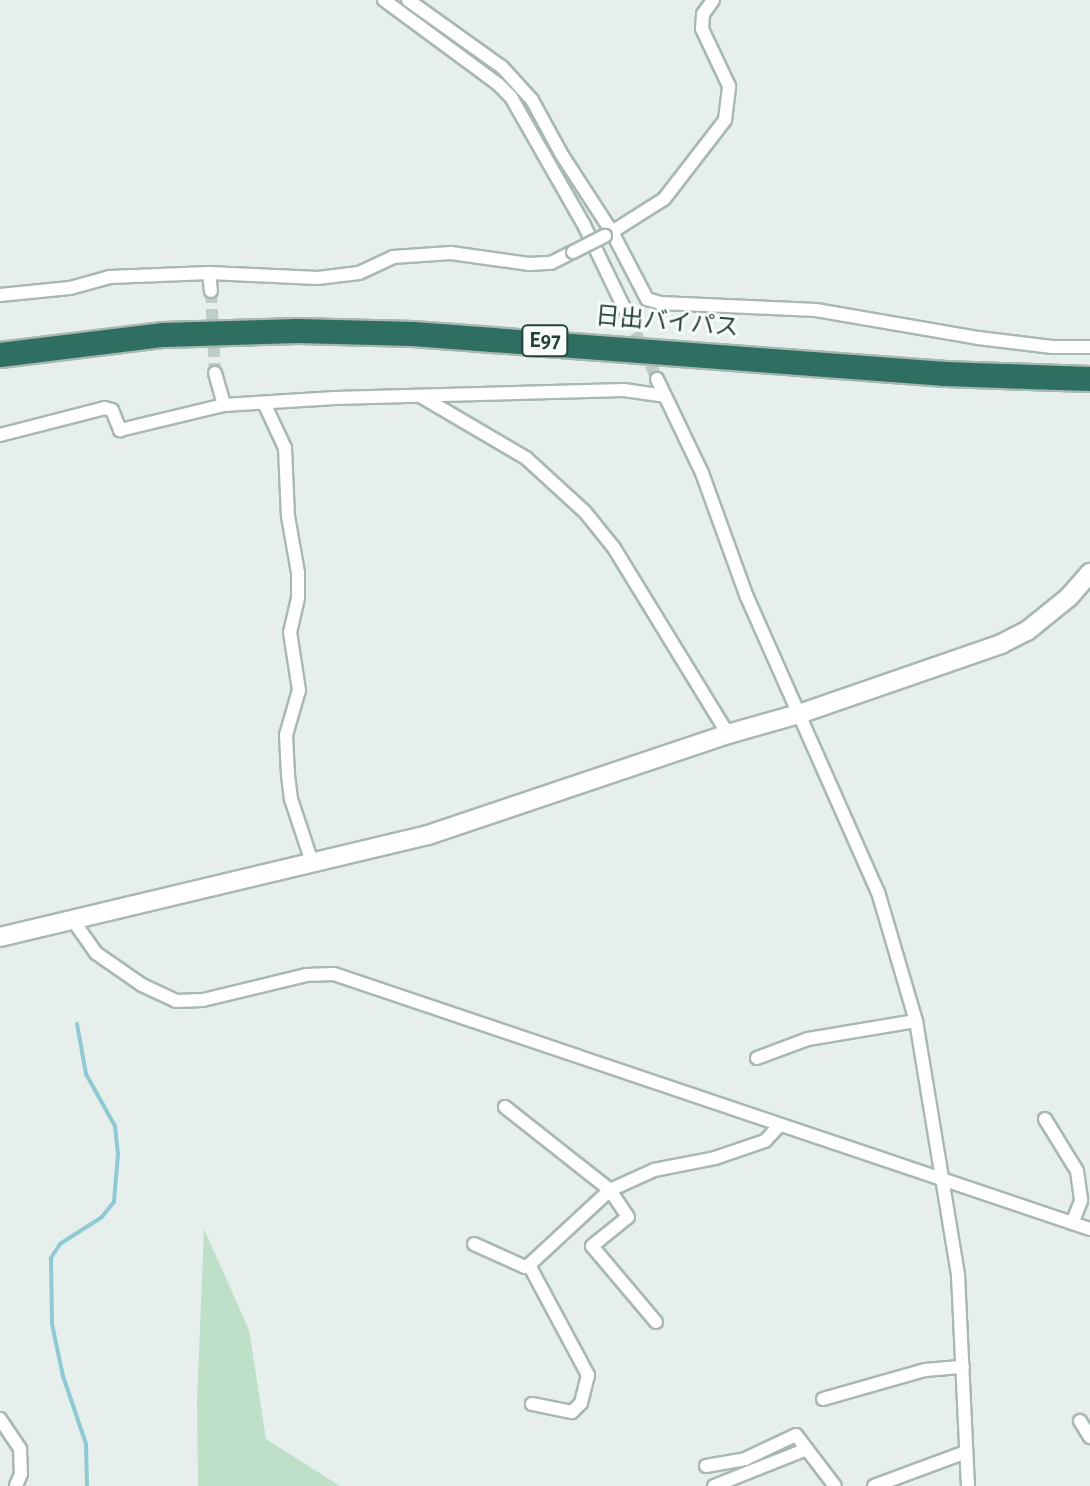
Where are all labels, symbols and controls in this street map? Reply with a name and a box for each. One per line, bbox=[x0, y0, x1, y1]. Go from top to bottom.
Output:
street label: 日出バイパス bbox=[594, 302, 740, 344]
road number: E97 bbox=[521, 323, 569, 359]

